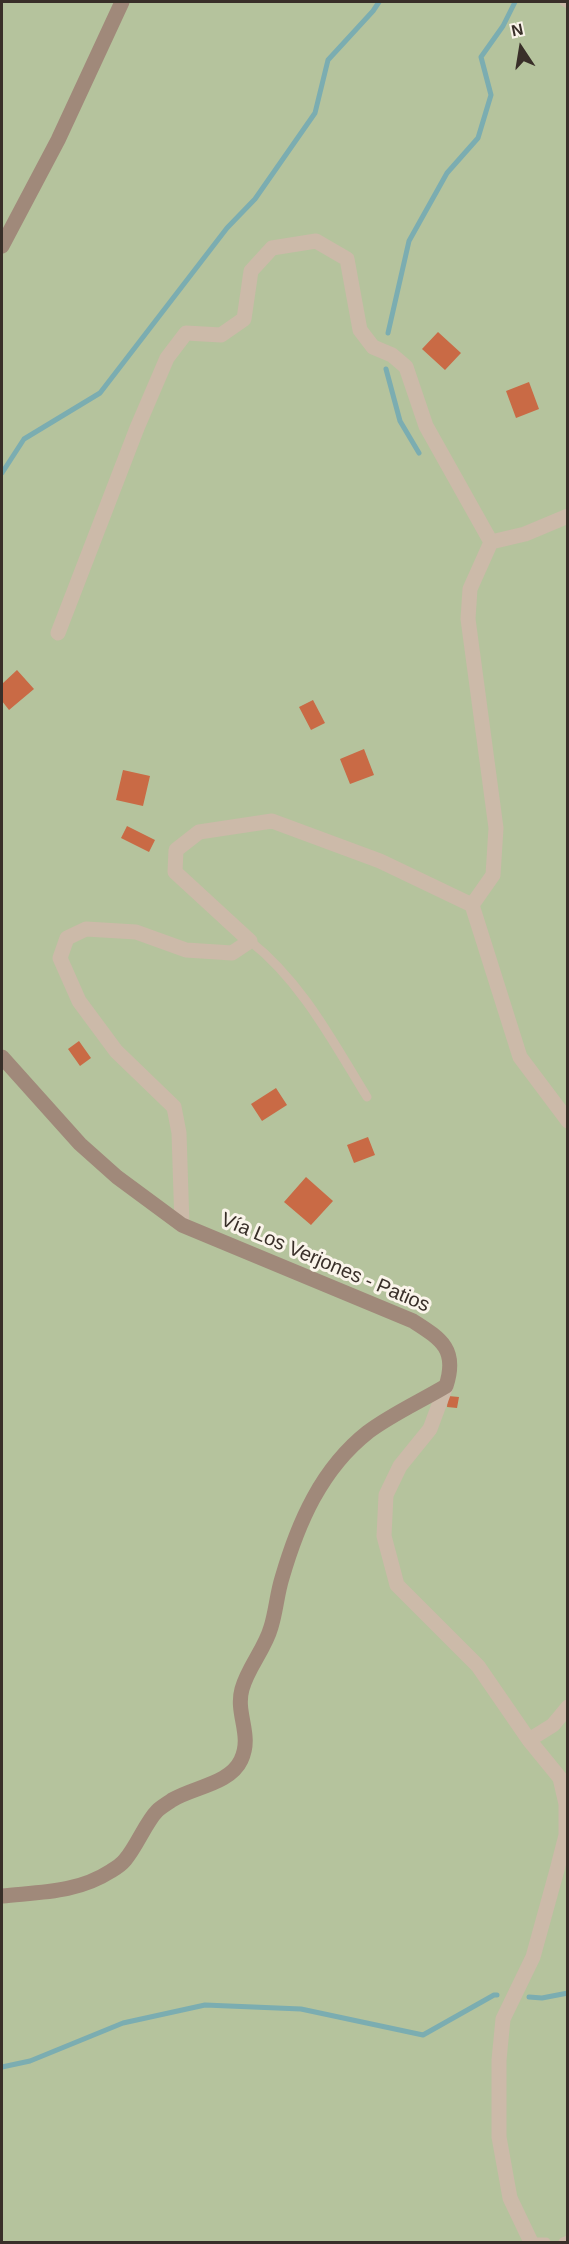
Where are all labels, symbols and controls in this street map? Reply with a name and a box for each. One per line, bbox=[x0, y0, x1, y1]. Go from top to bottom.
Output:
north arrow bbox=[491, 18, 551, 78]
text: N bbox=[510, 20, 525, 39]
street label: Vía Los Verjones - Patios bbox=[217, 1208, 433, 1318]

